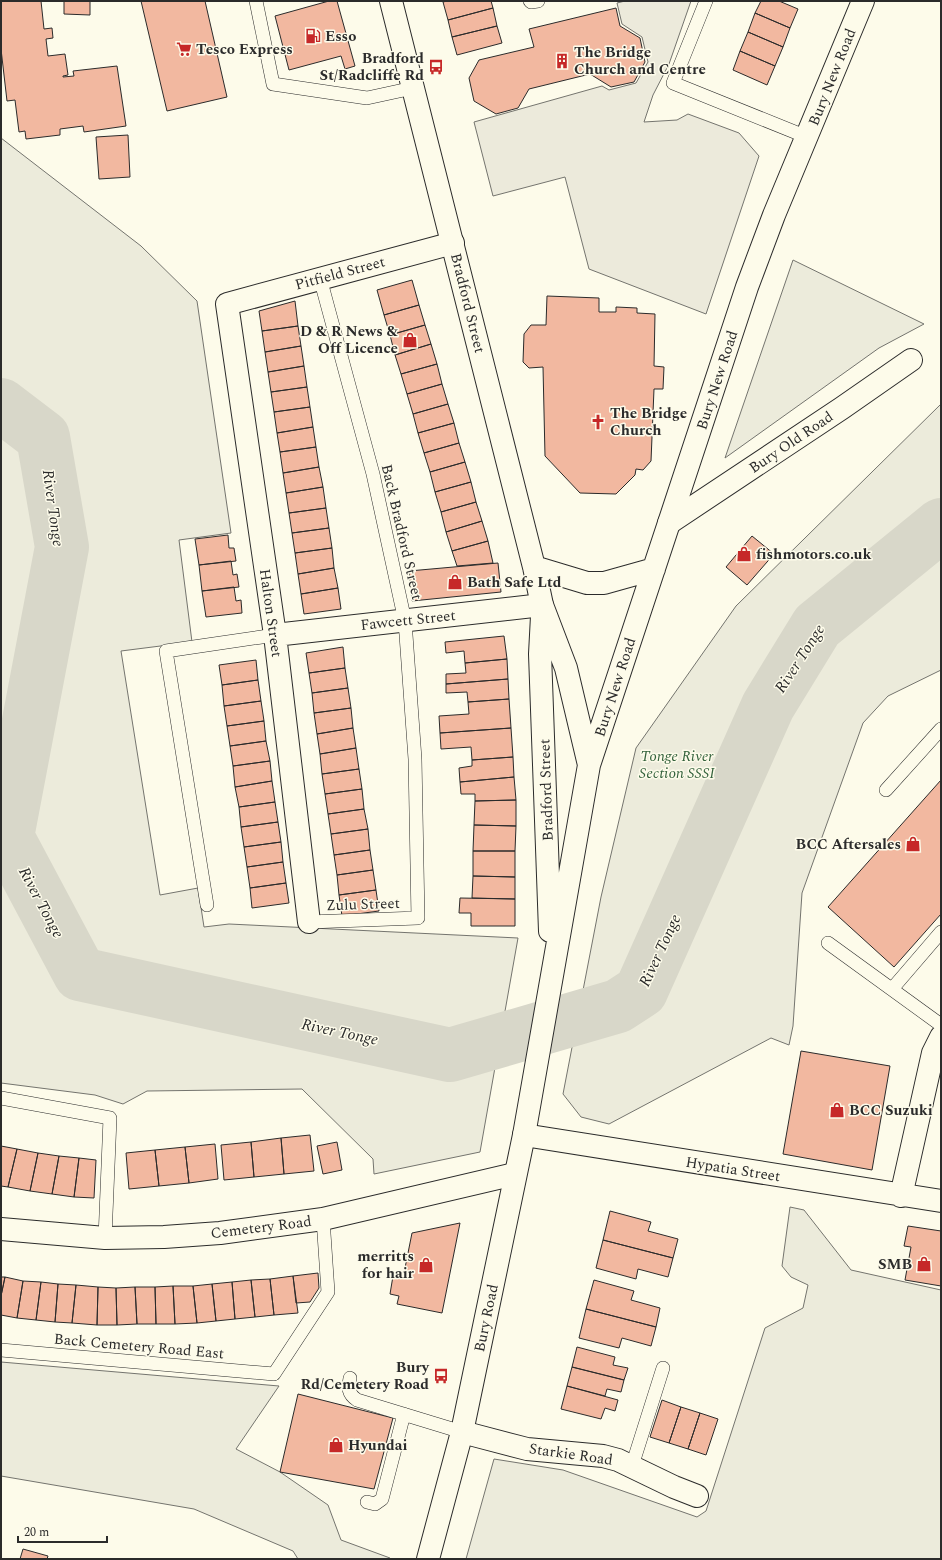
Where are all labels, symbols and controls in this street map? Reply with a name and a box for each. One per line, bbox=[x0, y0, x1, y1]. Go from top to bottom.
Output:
place label: Esso bbox=[325, 25, 356, 48]
street label: Bury New Road bbox=[802, 25, 862, 129]
fuel station icon: Esso bbox=[304, 27, 322, 45]
place label: Tesco Express bbox=[196, 38, 293, 61]
supermarket icon: Tesco Express bbox=[175, 40, 193, 58]
place label: The Bridge Church and Centre bbox=[574, 41, 706, 81]
place label: Bradford St/Radcliffe Rd bbox=[320, 47, 424, 87]
building icon: The Bridge Church and Centre bbox=[553, 52, 571, 70]
bus stop icon: Bradford St/Radcliffe Rd bbox=[427, 58, 445, 76]
street label: Pitfield Street bbox=[292, 250, 388, 297]
street label: Bradford Street bbox=[444, 251, 491, 356]
place label: D & R News & Off Licence bbox=[300, 320, 399, 360]
street label: Bury New Road bbox=[691, 327, 744, 433]
shop icon: D & R News & Off Licence bbox=[401, 331, 419, 349]
place label: The Bridge Church bbox=[610, 402, 687, 442]
street label: Bury Old Road bbox=[744, 406, 838, 479]
church icon: The Bridge Church bbox=[589, 413, 607, 431]
street label: Back Bradford Street bbox=[375, 462, 428, 602]
water label: River Tonge bbox=[36, 468, 70, 548]
place label: fishmotors.co.uk bbox=[756, 543, 872, 566]
shop icon: fishmotors.co.uk bbox=[735, 545, 753, 563]
street label: Halton Street bbox=[253, 567, 288, 659]
place label: Bath Safe Ltd bbox=[467, 571, 562, 594]
shop icon: Bath Safe Ltd bbox=[446, 573, 464, 591]
street label: Fawcett Street bbox=[359, 604, 457, 637]
water label: River Tonge bbox=[769, 619, 831, 698]
street label: Bury New Road bbox=[589, 634, 642, 740]
street label: Bradford Street bbox=[533, 738, 560, 842]
park label: Tonge River Section SSSI bbox=[639, 745, 716, 785]
place label: BCC Aftersales bbox=[796, 833, 901, 856]
shop icon: BCC Aftersales bbox=[904, 835, 922, 853]
water label: River Tonge bbox=[12, 862, 70, 942]
street label: Zulu Street bbox=[326, 892, 400, 917]
water label: River Tonge bbox=[633, 910, 687, 991]
water label: River Tonge bbox=[299, 1012, 380, 1052]
place label: BCC Suzuki bbox=[849, 1099, 933, 1122]
shop icon: BCC Suzuki bbox=[828, 1101, 846, 1119]
street label: Hypatia Street bbox=[684, 1151, 782, 1188]
street label: Cemetery Road bbox=[209, 1210, 313, 1245]
place label: merritts for hair bbox=[357, 1245, 415, 1285]
place label: SMB bbox=[878, 1253, 912, 1276]
shop icon: SMB bbox=[915, 1255, 933, 1273]
shop icon: merritts for hair bbox=[417, 1256, 435, 1274]
street label: Bury Road bbox=[468, 1282, 505, 1354]
street label: Back Cemetery Road East bbox=[53, 1328, 225, 1365]
place label: Bury Rd/Cemetery Road bbox=[301, 1356, 430, 1396]
bus stop icon: Bury Rd/Cemetery Road bbox=[432, 1367, 450, 1385]
place label: Hyundai bbox=[348, 1434, 407, 1457]
shop icon: Hyundai bbox=[327, 1436, 345, 1454]
street label: Starkie Road bbox=[528, 1437, 614, 1472]
scale bar bbox=[18, 1518, 107, 1544]
text: 20 m bbox=[24, 1523, 49, 1542]

